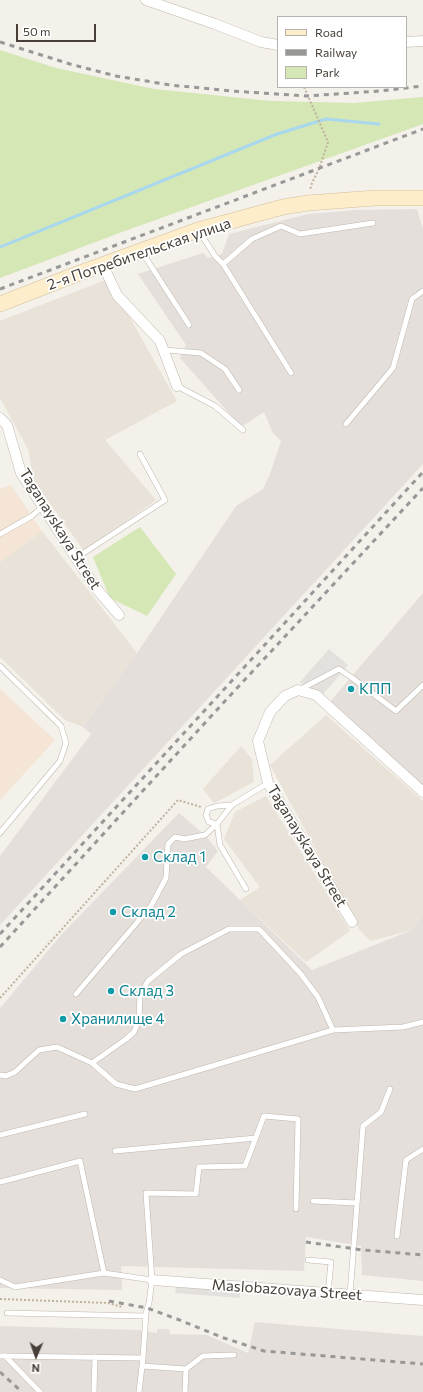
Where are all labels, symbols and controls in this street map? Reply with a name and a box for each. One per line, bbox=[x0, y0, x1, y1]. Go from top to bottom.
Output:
scale bar bbox=[18, 16, 98, 42]
legend bbox=[277, 16, 407, 88]
text: 50 m bbox=[23, 24, 51, 38]
text: Road bbox=[315, 25, 343, 39]
text: Railway bbox=[315, 45, 357, 59]
text: Park bbox=[315, 65, 340, 79]
street label: 2-я Потребительская улица bbox=[45, 214, 233, 294]
street label: Taganayskaya Street bbox=[15, 465, 105, 593]
place label: КПП bbox=[359, 680, 391, 698]
marker: КПП bbox=[346, 684, 356, 694]
street label: Taganayskaya Street bbox=[263, 782, 351, 910]
place label: Склад 1 bbox=[153, 848, 206, 866]
marker: Склад 1 bbox=[140, 852, 150, 862]
place label: Склад 2 bbox=[121, 903, 176, 921]
marker: Склад 2 bbox=[108, 907, 118, 917]
place label: Склад 3 bbox=[119, 982, 174, 1000]
marker: Склад 3 bbox=[106, 986, 116, 996]
place label: Хранилище 4 bbox=[71, 1010, 165, 1028]
marker: Хранилище 4 bbox=[58, 1014, 68, 1024]
street label: Maslobazovaya Street bbox=[211, 1276, 363, 1304]
north arrow bbox=[16, 1336, 56, 1376]
text: N bbox=[31, 1362, 40, 1375]

